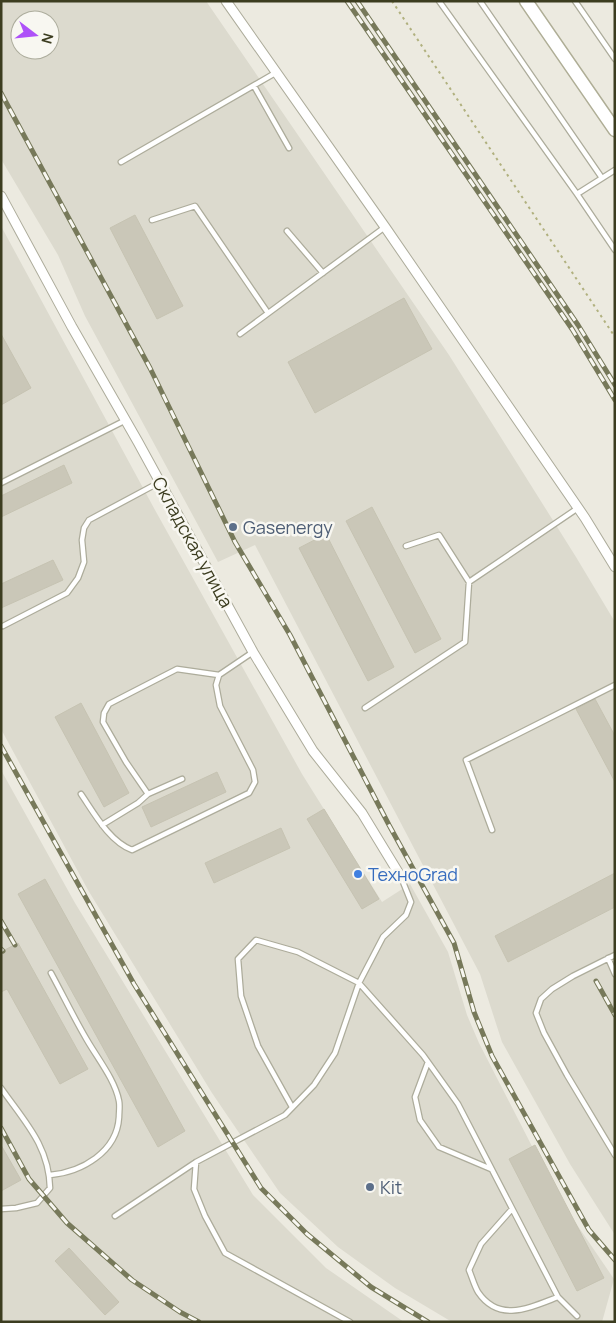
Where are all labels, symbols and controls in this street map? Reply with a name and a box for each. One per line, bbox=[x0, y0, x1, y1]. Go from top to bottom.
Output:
north arrow bbox=[10, 10, 60, 60]
text: N bbox=[37, 31, 58, 46]
street label: Складская улица bbox=[147, 472, 239, 612]
place label: Gasenergy bbox=[243, 515, 333, 539]
marker: Gasenergy bbox=[227, 521, 239, 533]
place label: ТехноGrad bbox=[368, 862, 458, 886]
marker: ТехноGrad bbox=[352, 868, 364, 880]
place label: Kit bbox=[380, 1175, 402, 1199]
marker: Kit bbox=[364, 1181, 376, 1193]

